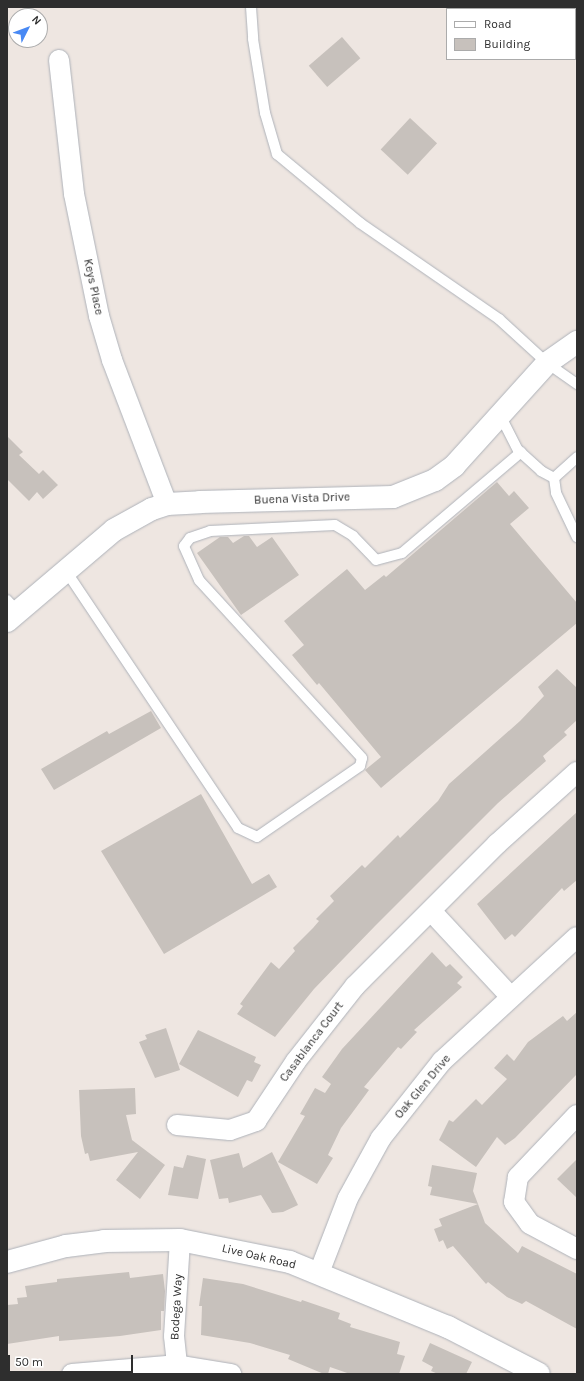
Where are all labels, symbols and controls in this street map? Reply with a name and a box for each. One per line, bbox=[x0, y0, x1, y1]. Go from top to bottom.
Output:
north arrow bbox=[8, 8, 48, 48]
legend bbox=[446, 8, 576, 60]
text: N bbox=[29, 13, 44, 28]
text: Road bbox=[484, 17, 512, 31]
text: Building bbox=[484, 37, 530, 51]
street label: Keys Place bbox=[80, 258, 106, 316]
street label: Buena Vista Drive bbox=[254, 490, 350, 508]
street label: Casablanca Court bbox=[277, 999, 347, 1085]
street label: Oak Glen Drive bbox=[392, 1052, 454, 1122]
street label: Live Oak Road bbox=[220, 1241, 298, 1273]
street label: Bodega Way bbox=[168, 1274, 186, 1340]
scale bar bbox=[10, 1347, 135, 1373]
text: 50 m bbox=[15, 1355, 43, 1369]

